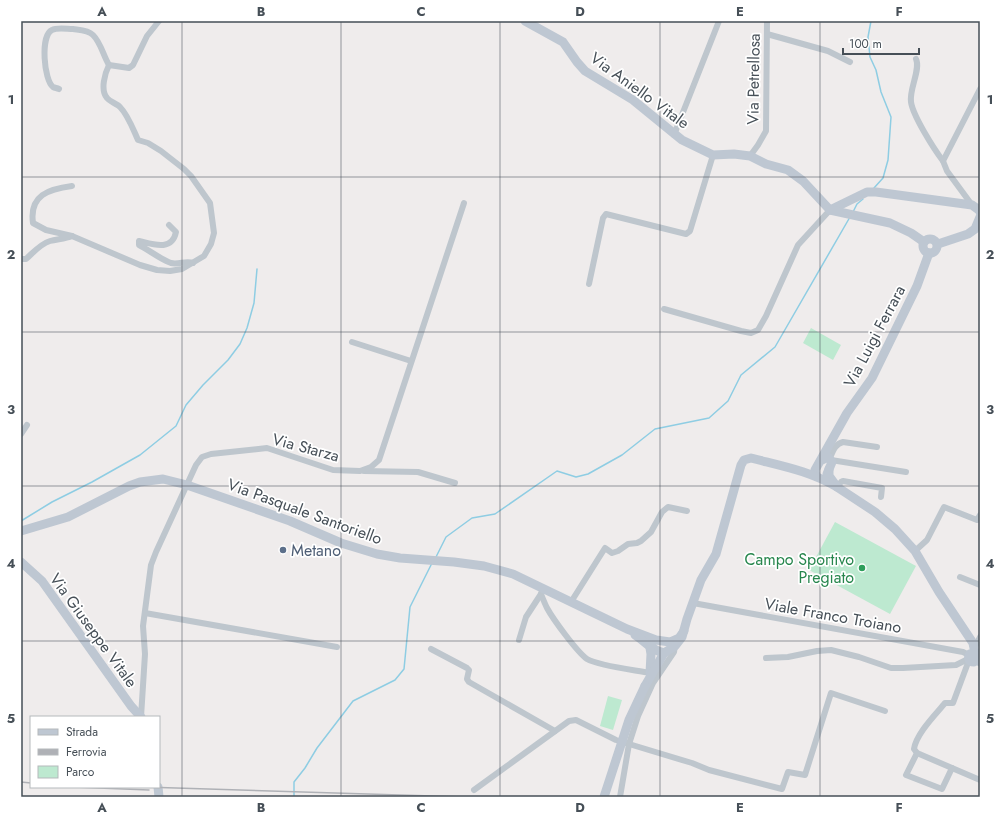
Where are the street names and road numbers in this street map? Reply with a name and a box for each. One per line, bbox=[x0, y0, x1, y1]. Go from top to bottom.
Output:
street label: Via Petrellosa bbox=[741, 33, 766, 125]
street label: Via Aniello Vitale bbox=[585, 47, 694, 134]
street label: Via Luigi Ferrara bbox=[838, 281, 911, 391]
street label: Via Starza bbox=[270, 428, 342, 467]
street label: Via Pasquale Santoriello bbox=[224, 473, 386, 550]
street label: Via Giuseppe Vitale bbox=[44, 568, 143, 692]
street label: Viale Franco Troiano bbox=[763, 592, 903, 639]

